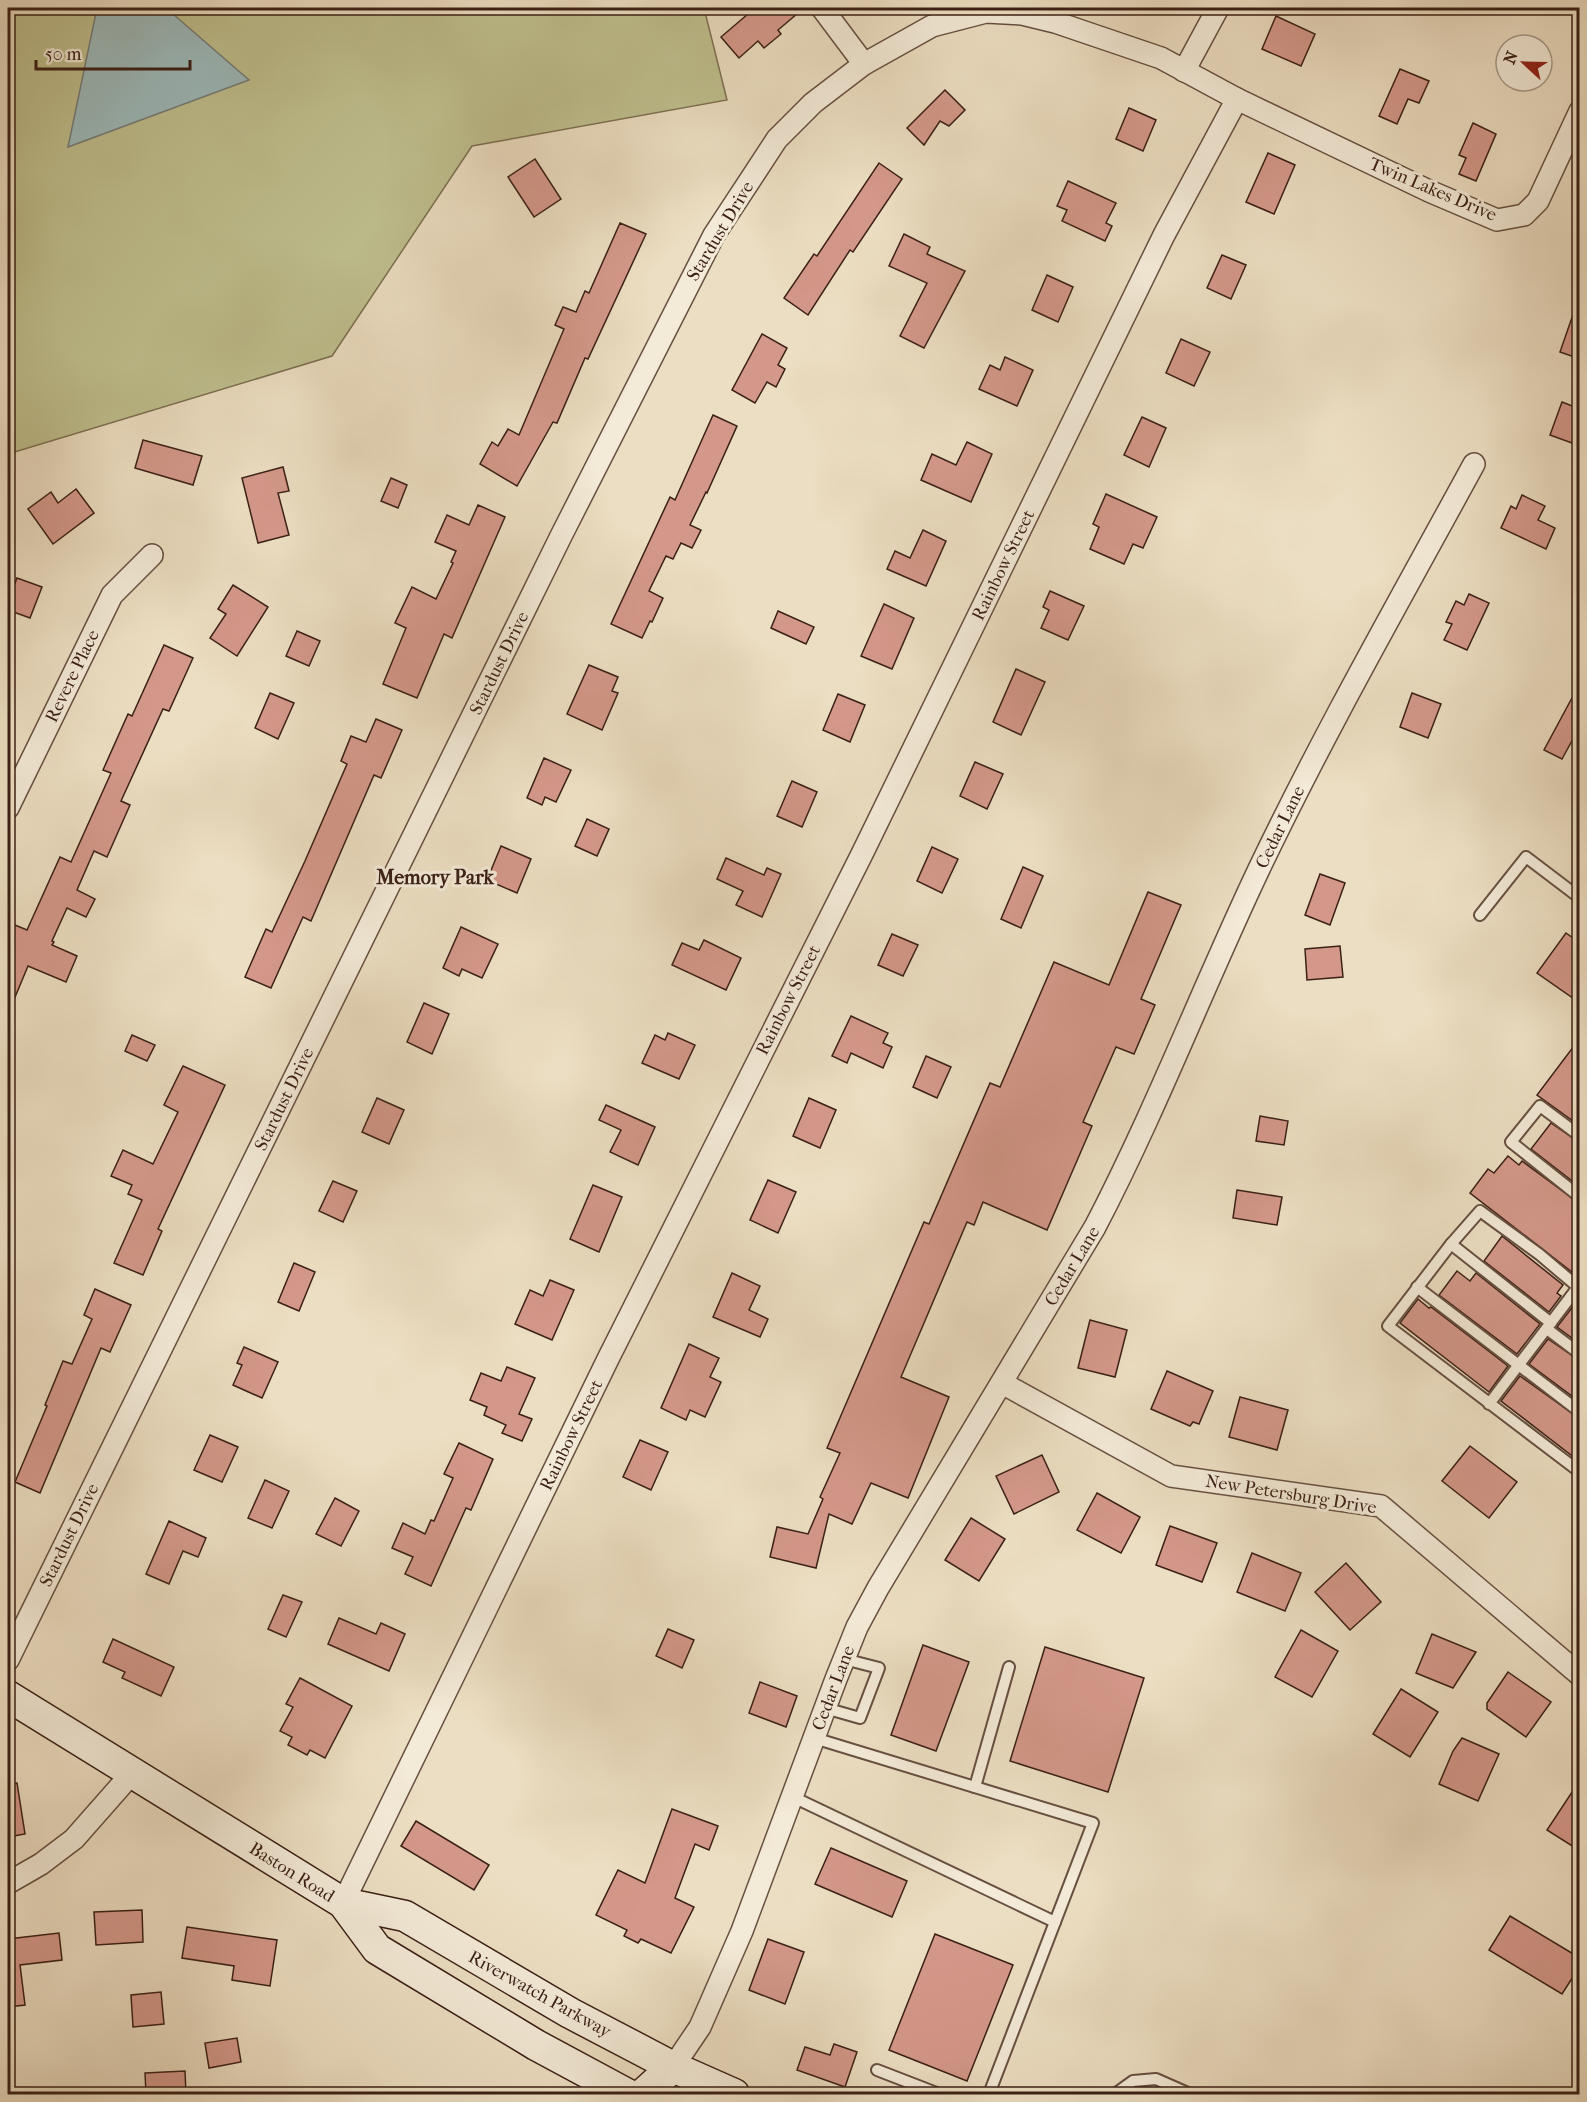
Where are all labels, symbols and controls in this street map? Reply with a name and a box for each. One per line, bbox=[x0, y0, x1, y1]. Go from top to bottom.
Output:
scale bar bbox=[36, 33, 190, 71]
north arrow bbox=[1494, 33, 1554, 93]
text: 50 m bbox=[45, 44, 82, 65]
text: N bbox=[1499, 48, 1522, 67]
street label: Twin Lakes Drive bbox=[1366, 153, 1500, 226]
street label: Stardust Drive bbox=[683, 178, 758, 285]
street label: Rainbow Street bbox=[968, 506, 1040, 624]
street label: Stardust Drive bbox=[465, 608, 534, 718]
street label: Revere Place bbox=[41, 626, 104, 726]
street label: Cedar Lane bbox=[1251, 782, 1309, 872]
district label: Memory Park bbox=[375, 866, 495, 889]
street label: Rainbow Street bbox=[752, 941, 825, 1059]
street label: Stardust Drive bbox=[250, 1044, 319, 1154]
street label: Cedar Lane bbox=[1040, 1223, 1104, 1310]
street label: Rainbow Street bbox=[536, 1376, 608, 1494]
street label: New Petersburg Drive bbox=[1204, 1471, 1378, 1518]
street label: Stardust Drive bbox=[35, 1480, 104, 1590]
street label: Cedar Lane bbox=[808, 1643, 859, 1734]
street label: Baston Road bbox=[245, 1838, 338, 1907]
street label: Riverwatch Parkway bbox=[465, 1947, 616, 2043]

